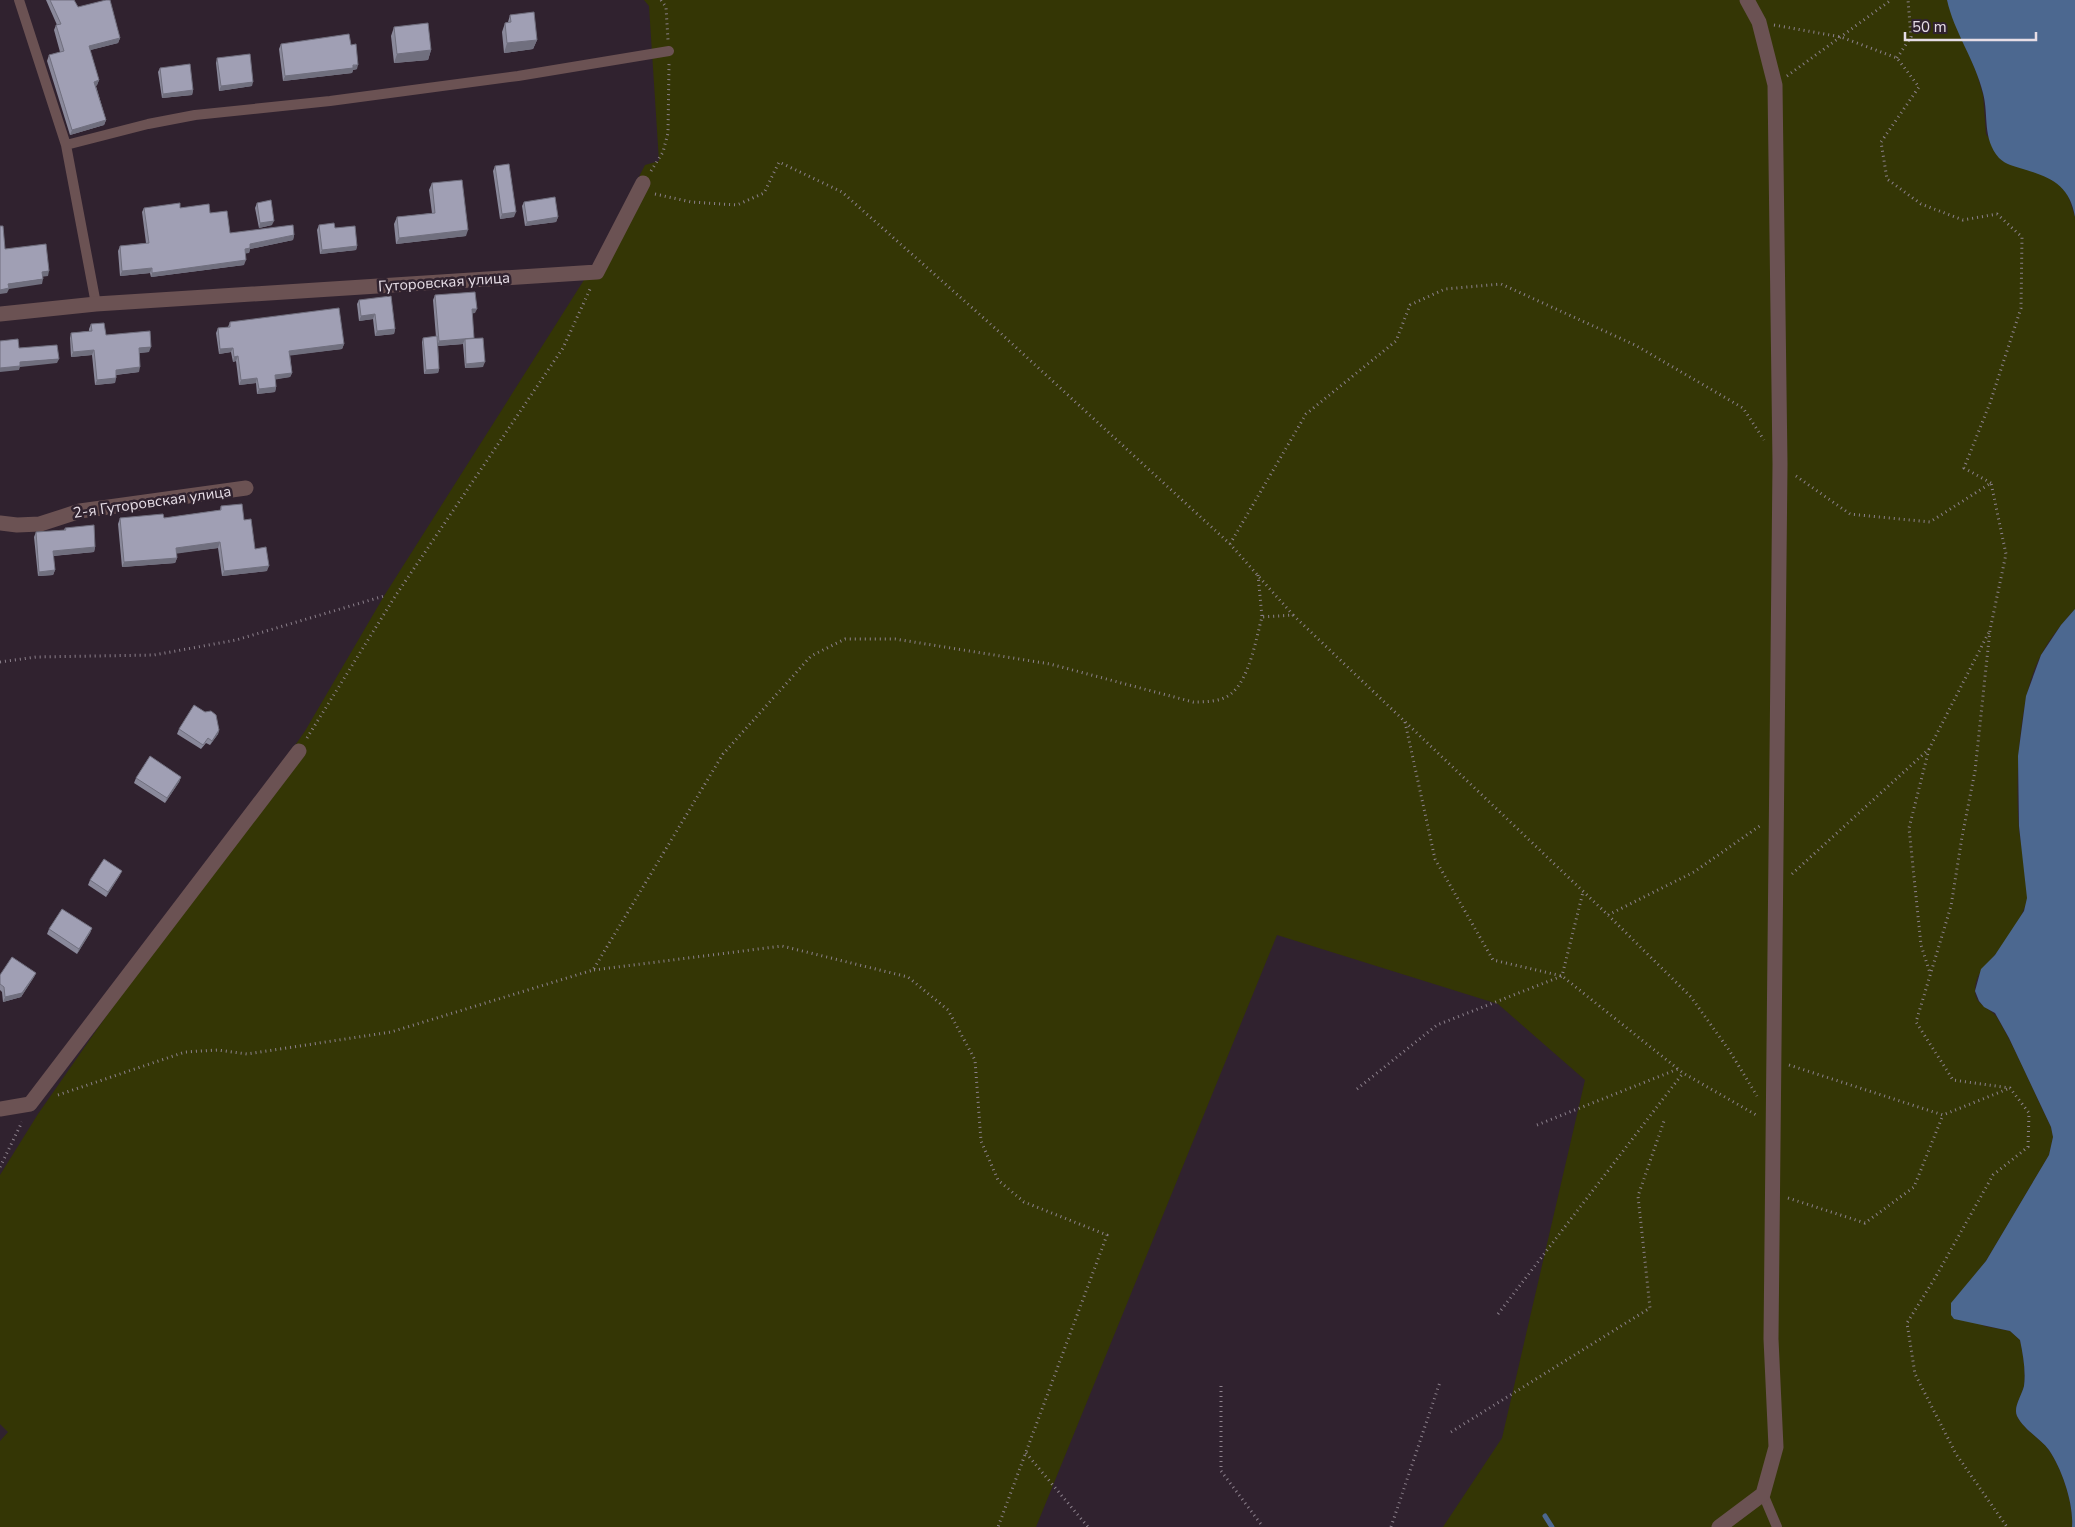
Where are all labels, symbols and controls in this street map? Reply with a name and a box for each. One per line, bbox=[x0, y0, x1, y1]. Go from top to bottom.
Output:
scale bar bbox=[1905, 10, 2036, 42]
text: 50 m bbox=[1912, 17, 1947, 37]
street label: Гуторовская улица bbox=[377, 267, 511, 297]
street label: 2-я Гуторовская улица bbox=[72, 481, 232, 523]

